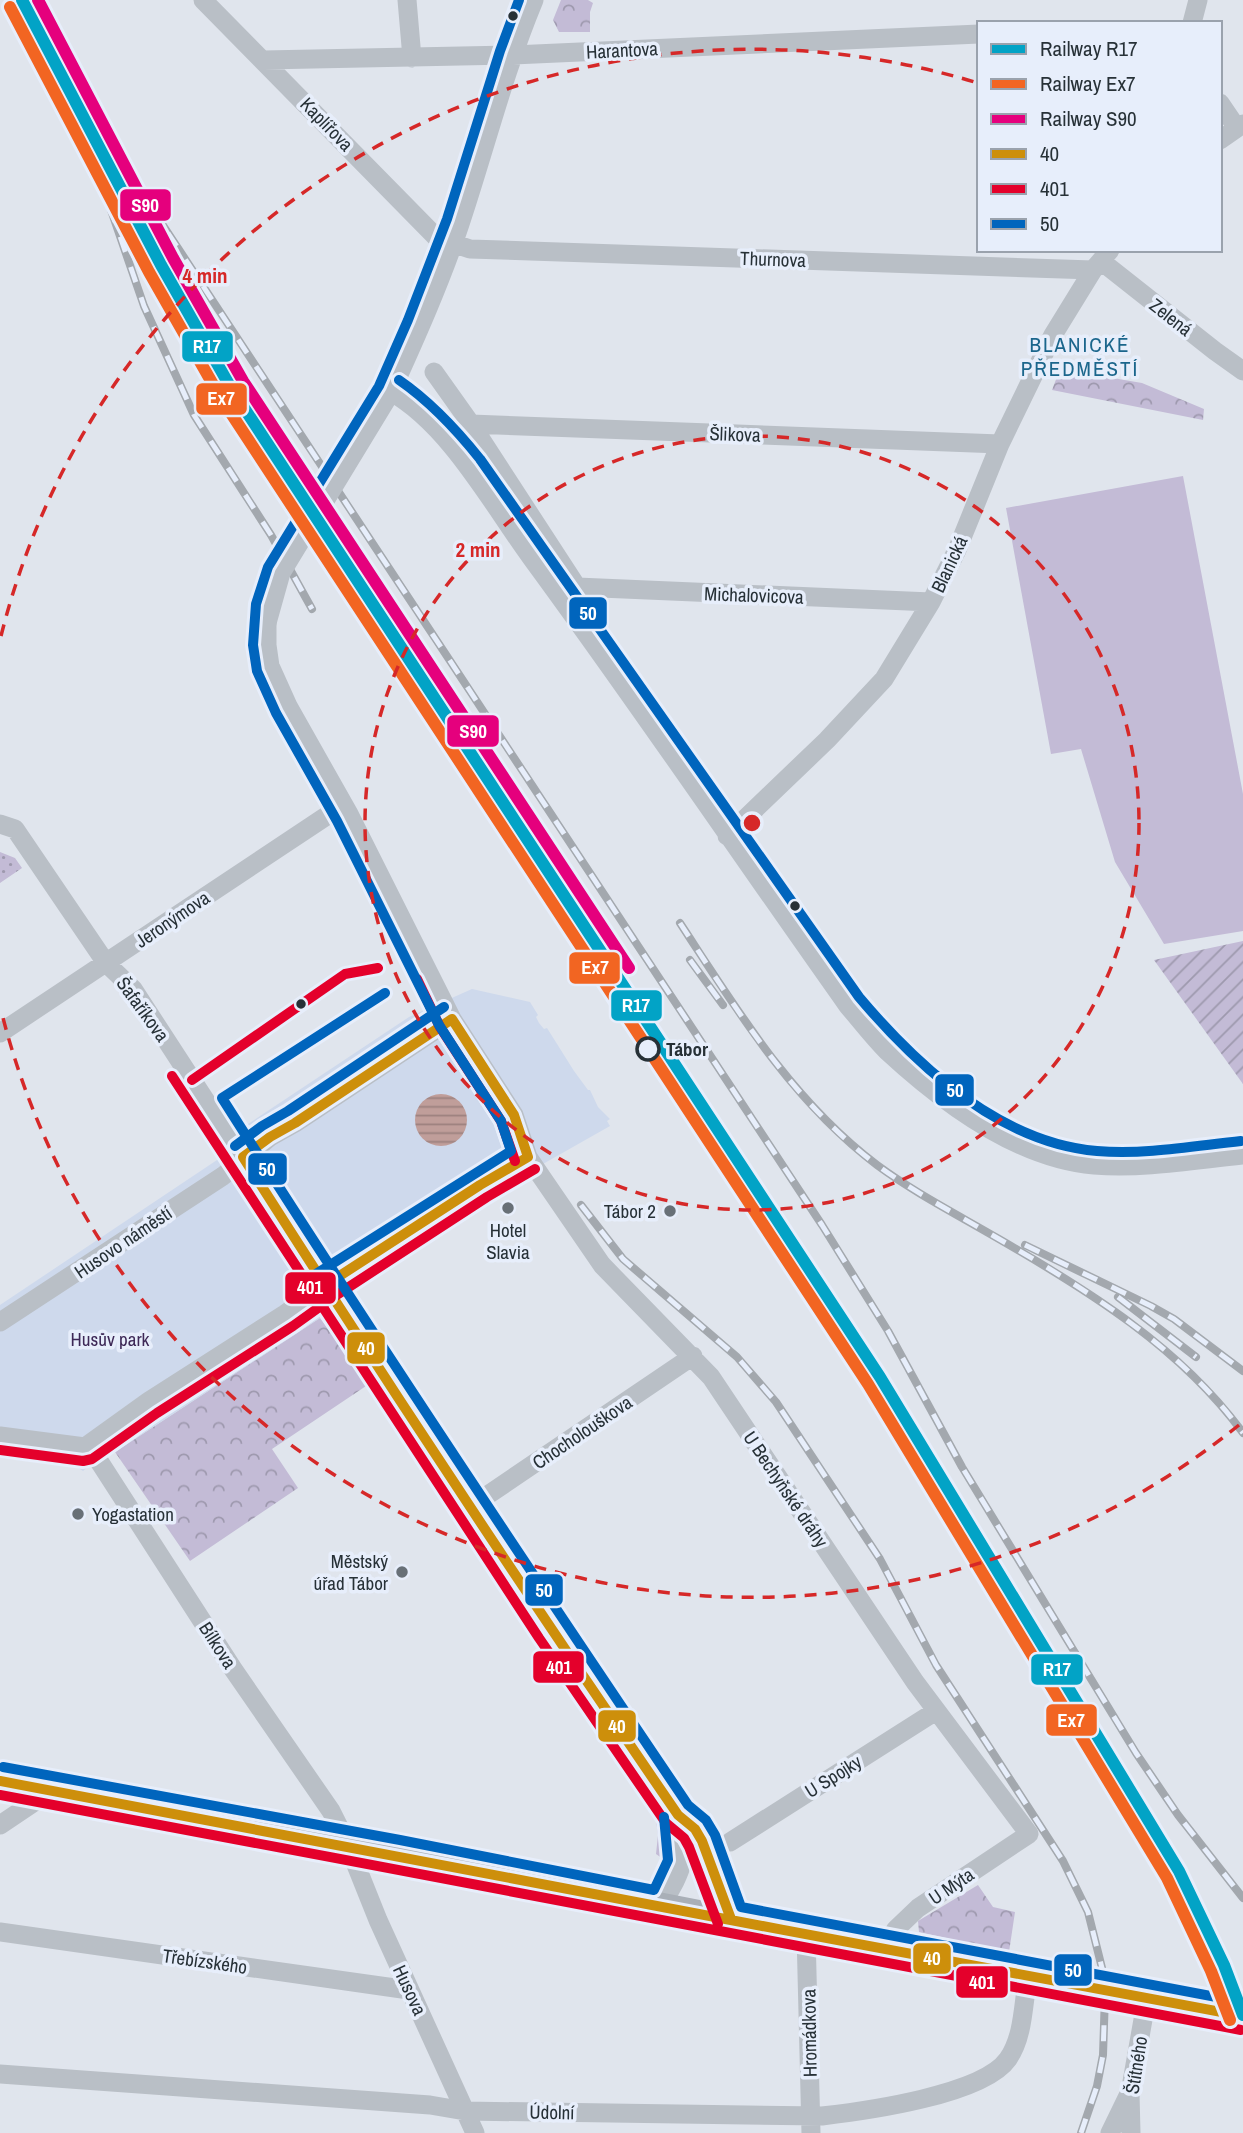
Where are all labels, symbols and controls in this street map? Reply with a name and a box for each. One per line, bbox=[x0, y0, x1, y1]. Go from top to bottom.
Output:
unlabelled marker bbox=[506, 9, 520, 23]
legend bbox=[977, 21, 1222, 252]
text: Railway R17 bbox=[1040, 34, 1138, 63]
street label: Harantova bbox=[585, 35, 659, 65]
text: Railway Ex7 bbox=[1040, 69, 1136, 98]
street label: Kaplířova bbox=[295, 91, 359, 157]
text: Railway S90 bbox=[1040, 104, 1137, 133]
text: 40 bbox=[1040, 139, 1059, 168]
text: 401 bbox=[1040, 174, 1069, 203]
line badge: S90 bbox=[119, 188, 172, 222]
text: S90 bbox=[131, 192, 159, 218]
text: 50 bbox=[1040, 209, 1059, 238]
street label: Thurnova bbox=[740, 245, 807, 273]
text: 4 min bbox=[183, 261, 227, 290]
street label: Zelená bbox=[1144, 292, 1198, 342]
line badge: R17 bbox=[181, 330, 234, 363]
district label: BLANICKÉ PŘEDMĚSTÍ bbox=[1021, 330, 1139, 383]
text: R17 bbox=[193, 333, 222, 359]
line badge: Ex7 bbox=[195, 382, 248, 416]
text: Ex7 bbox=[207, 385, 235, 411]
street label: Šlikova bbox=[709, 420, 761, 448]
street label: Blanická bbox=[925, 531, 974, 597]
text: 2 min bbox=[456, 535, 500, 564]
street label: Michalovicova bbox=[704, 580, 805, 610]
line badge: 50 bbox=[568, 596, 608, 630]
text: 50 bbox=[579, 600, 597, 626]
line badge: S90 bbox=[446, 714, 500, 748]
text: S90 bbox=[459, 718, 487, 744]
centre of rings bbox=[740, 811, 764, 835]
street label: Jeronýmova bbox=[130, 884, 215, 954]
unlabelled marker bbox=[788, 899, 802, 913]
line badge: Ex7 bbox=[568, 951, 621, 985]
text: Ex7 bbox=[581, 954, 609, 980]
street label: Šafaříkova bbox=[111, 971, 176, 1047]
line badge: R17 bbox=[610, 989, 663, 1022]
text: R17 bbox=[622, 992, 651, 1018]
unlabelled marker bbox=[294, 997, 308, 1011]
place label: Tábor bbox=[666, 1036, 708, 1062]
marker: Tábor bbox=[636, 1037, 660, 1061]
line badge: 50 bbox=[934, 1073, 975, 1107]
text: 50 bbox=[946, 1077, 964, 1103]
line badge: 50 bbox=[247, 1152, 288, 1186]
text: 50 bbox=[258, 1156, 276, 1182]
place label: Tábor 2 bbox=[604, 1198, 656, 1224]
street label: Husovo náměstí bbox=[69, 1199, 177, 1284]
marker: Hotel Slavia bbox=[500, 1200, 516, 1216]
marker: Tábor 2 bbox=[662, 1203, 678, 1219]
place label: Hotel Slavia bbox=[486, 1217, 530, 1265]
line badge: 401 bbox=[284, 1271, 337, 1305]
text: 401 bbox=[297, 1274, 323, 1300]
park label: Husův park bbox=[71, 1326, 150, 1352]
line badge: 40 bbox=[346, 1331, 386, 1365]
text: 40 bbox=[357, 1335, 375, 1361]
street label: Chocholouškova bbox=[527, 1389, 637, 1475]
street label: U Bechyňské dráhy bbox=[737, 1426, 835, 1552]
place label: Yogastation bbox=[92, 1501, 174, 1527]
marker: Yogastation bbox=[70, 1506, 86, 1522]
place label: Městský úřad Tábor bbox=[313, 1548, 389, 1596]
marker: Městský úřad Tábor bbox=[394, 1564, 410, 1580]
line badge: 50 bbox=[524, 1573, 564, 1607]
text: 50 bbox=[535, 1577, 553, 1603]
street label: Bílkova bbox=[193, 1616, 243, 1674]
line badge: 401 bbox=[532, 1650, 585, 1684]
line badge: R17 bbox=[1030, 1653, 1084, 1686]
text: 401 bbox=[546, 1654, 572, 1680]
text: R17 bbox=[1043, 1656, 1072, 1682]
line badge: Ex7 bbox=[1045, 1703, 1098, 1737]
text: Ex7 bbox=[1057, 1707, 1085, 1733]
line badge: 40 bbox=[597, 1709, 637, 1743]
text: 40 bbox=[608, 1713, 626, 1739]
street label: U Spojky bbox=[800, 1748, 866, 1804]
street label: U Mýta bbox=[923, 1861, 979, 1911]
street label: Třebízského bbox=[161, 1942, 249, 1980]
line badge: 40 bbox=[912, 1942, 952, 1975]
text: 40 bbox=[923, 1945, 941, 1971]
line badge: 50 bbox=[1053, 1953, 1093, 1987]
text: 50 bbox=[1064, 1957, 1082, 1983]
street label: Husova bbox=[387, 1961, 433, 2020]
line badge: 401 bbox=[955, 1965, 1009, 1999]
text: 401 bbox=[969, 1969, 995, 1995]
street label: Hromádkova bbox=[795, 1988, 823, 2077]
street label: Štítného bbox=[1119, 2034, 1153, 2096]
street label: Údolní bbox=[529, 2099, 575, 2125]

